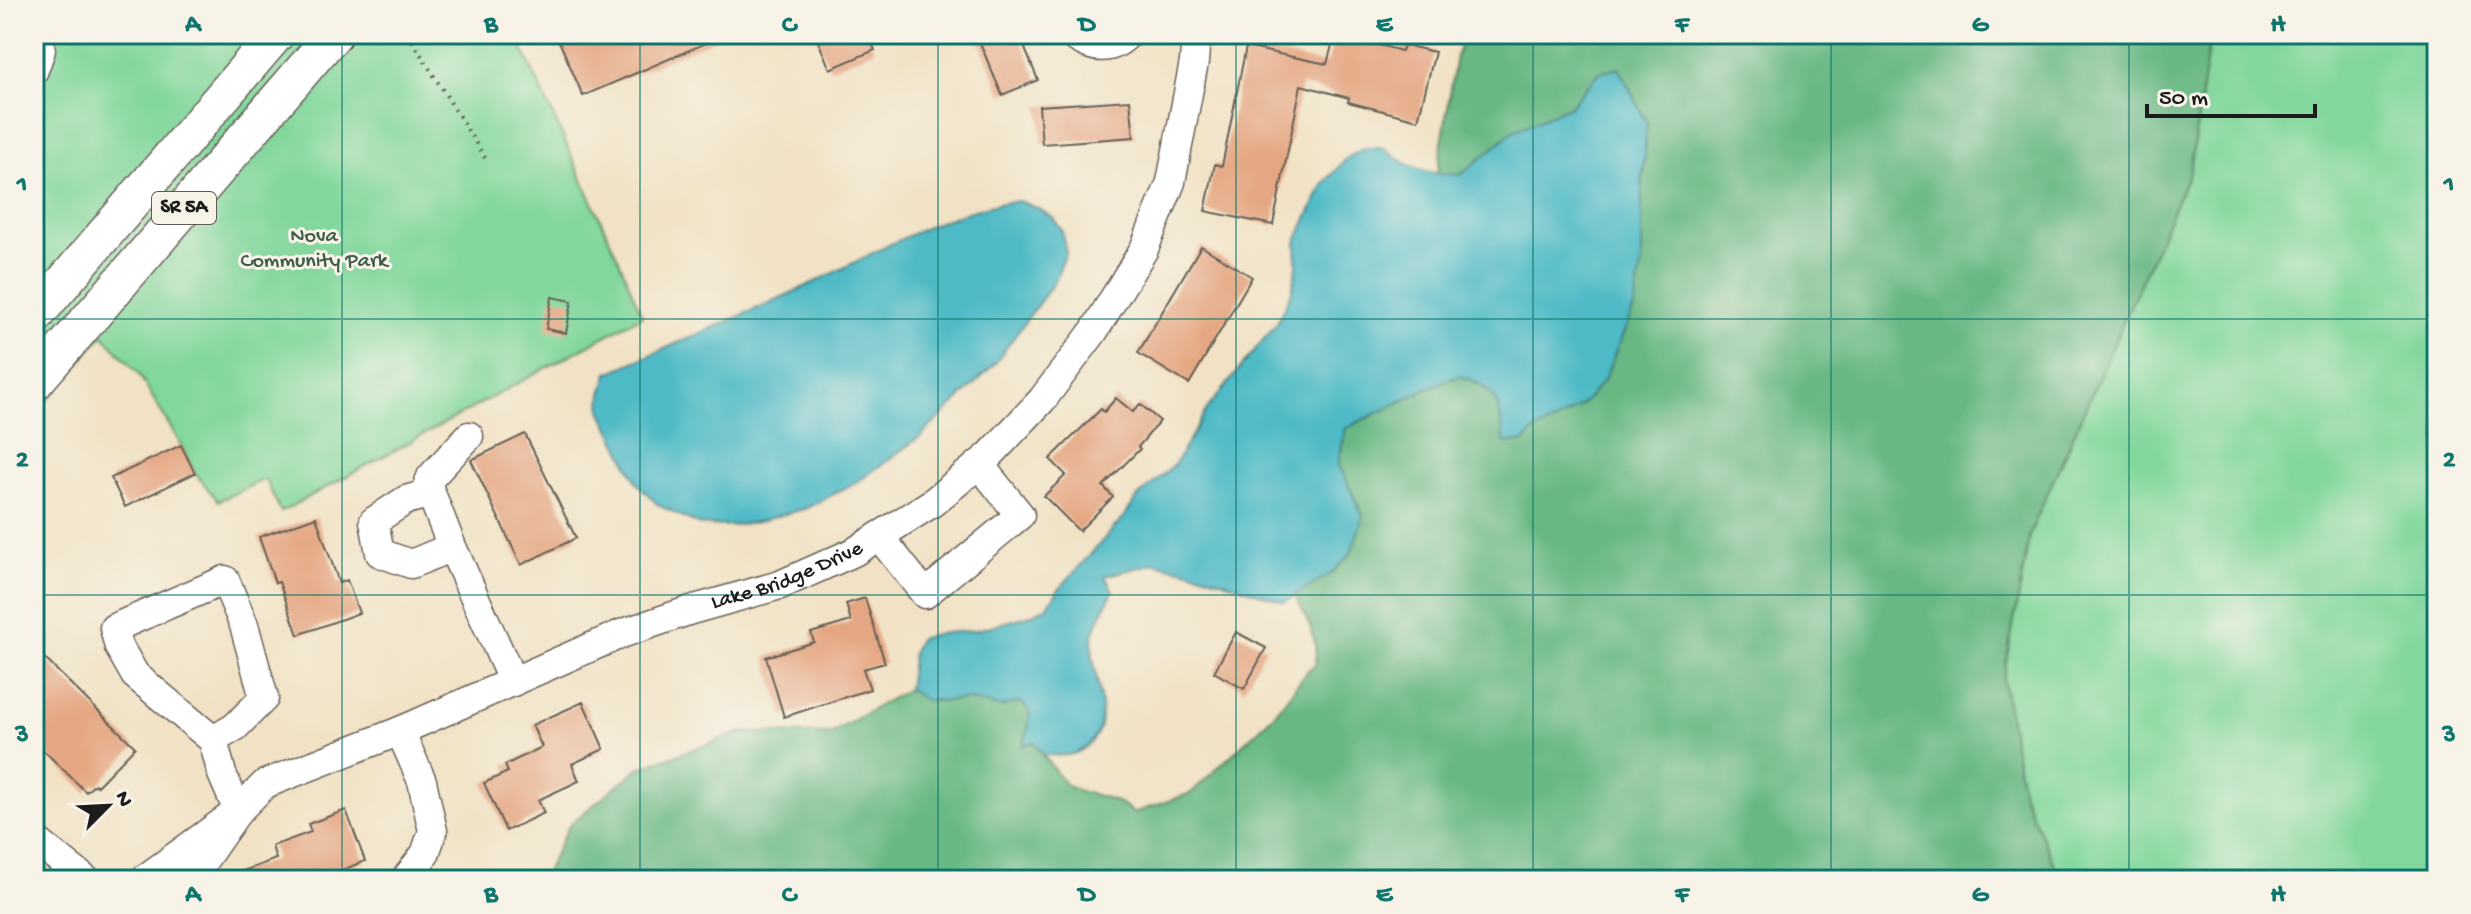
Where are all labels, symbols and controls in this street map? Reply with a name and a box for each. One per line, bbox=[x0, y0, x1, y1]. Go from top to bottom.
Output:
text: A bbox=[184, 11, 202, 42]
text: B bbox=[483, 11, 499, 42]
text: C bbox=[782, 11, 799, 42]
text: D bbox=[1077, 11, 1097, 42]
text: E bbox=[1376, 11, 1394, 42]
text: F bbox=[1674, 11, 1690, 42]
text: G bbox=[1972, 11, 1990, 42]
text: H bbox=[2271, 11, 2287, 42]
scale bar bbox=[2147, 68, 2315, 118]
text: 50 m bbox=[2159, 85, 2208, 114]
text: 1 bbox=[16, 171, 27, 202]
text: 1 bbox=[2443, 171, 2454, 202]
road number: SR 5A bbox=[152, 192, 216, 224]
park label: Nova Community Park bbox=[240, 224, 390, 275]
text: 2 bbox=[16, 446, 29, 477]
text: 2 bbox=[2443, 446, 2456, 477]
street label: Lake Bridge Drive bbox=[708, 536, 869, 617]
text: 3 bbox=[14, 721, 29, 752]
text: 3 bbox=[2441, 721, 2456, 752]
north arrow bbox=[68, 766, 148, 846]
text: N bbox=[108, 788, 137, 811]
text: A bbox=[184, 881, 202, 912]
text: B bbox=[483, 881, 499, 912]
text: C bbox=[782, 881, 799, 912]
text: D bbox=[1077, 881, 1097, 912]
text: E bbox=[1376, 881, 1394, 912]
text: F bbox=[1674, 881, 1690, 912]
text: G bbox=[1972, 881, 1990, 912]
text: H bbox=[2271, 881, 2287, 912]

